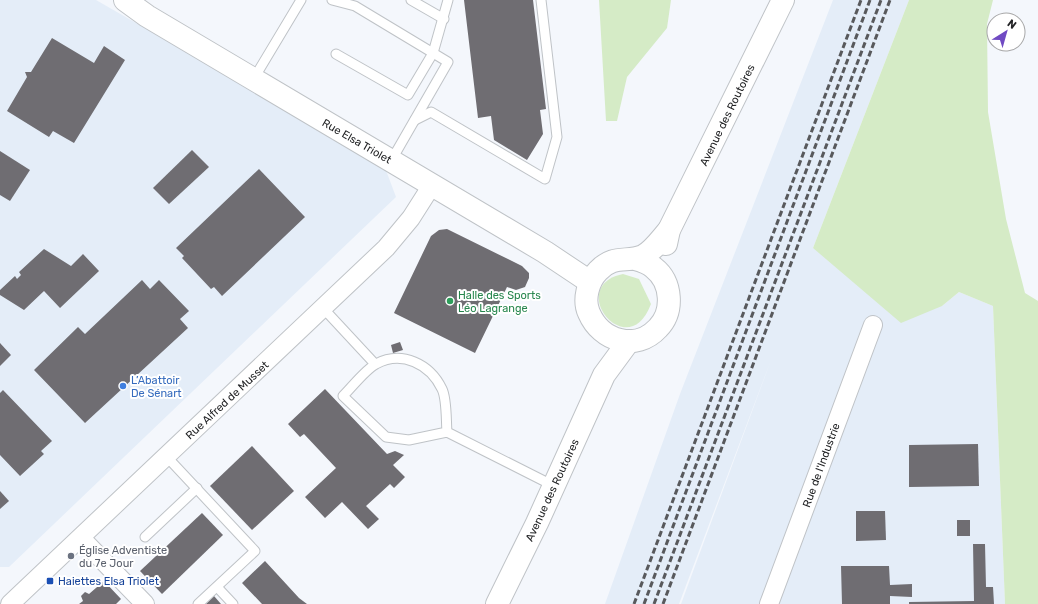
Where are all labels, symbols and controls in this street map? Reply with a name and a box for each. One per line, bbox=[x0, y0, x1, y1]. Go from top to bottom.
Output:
north arrow bbox=[986, 12, 1026, 52]
text: N bbox=[1005, 17, 1019, 32]
street label: Avenue des Routoires bbox=[697, 62, 758, 168]
street label: Rue Elsa Triolet bbox=[320, 116, 394, 167]
place label: Halle des Sports Léo Lagrange bbox=[458, 289, 541, 315]
marker: Halle des Sports Léo Lagrange bbox=[445, 296, 455, 306]
street label: Rue Alfred de Musset bbox=[183, 358, 272, 442]
place label: L’Abattoir De Sénart bbox=[131, 374, 182, 400]
marker: L’Abattoir De Sénart bbox=[118, 381, 128, 391]
street label: Rue de l'Industrie bbox=[800, 421, 843, 509]
street label: Avenue des Routoires bbox=[523, 437, 582, 543]
place label: Église Adventiste du 7e Jour bbox=[79, 544, 167, 570]
marker: Église Adventiste du 7e Jour bbox=[66, 551, 76, 561]
place label: Haiettes Elsa Triolet bbox=[58, 575, 160, 588]
marker: Haiettes Elsa Triolet bbox=[45, 576, 55, 586]

